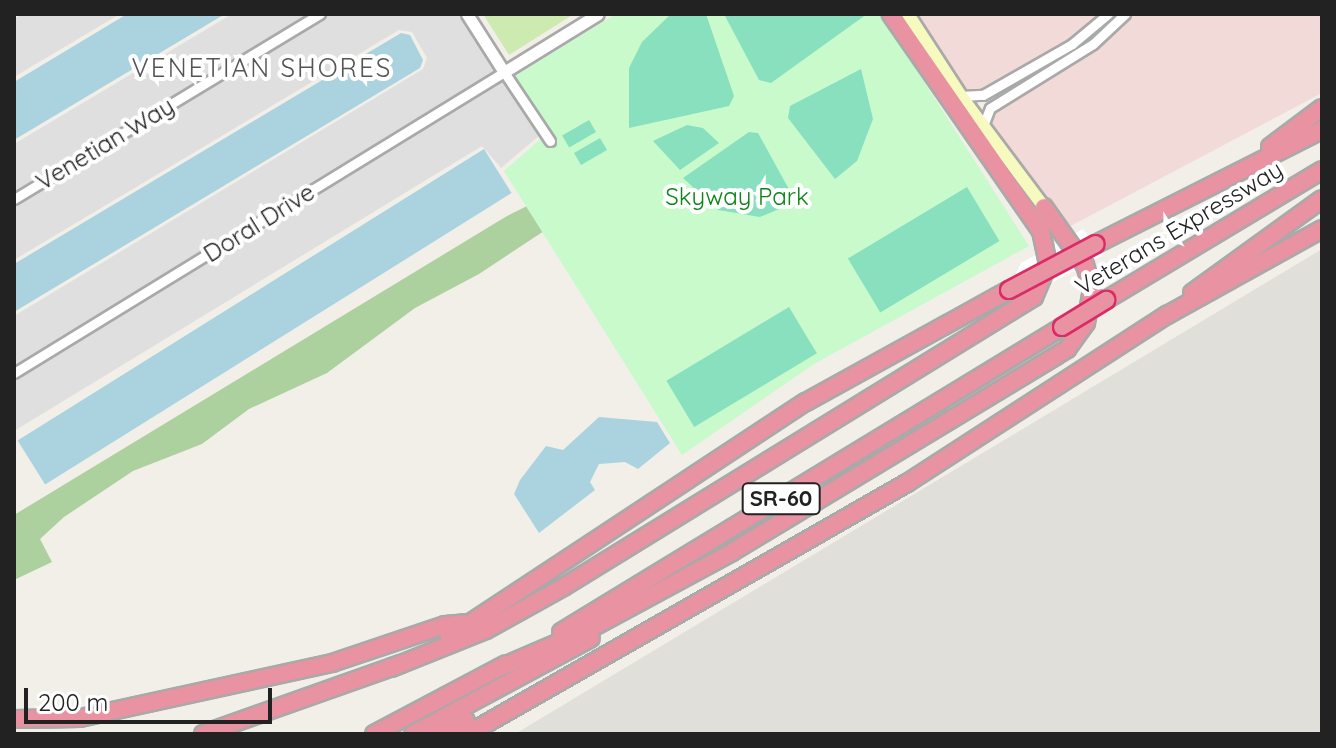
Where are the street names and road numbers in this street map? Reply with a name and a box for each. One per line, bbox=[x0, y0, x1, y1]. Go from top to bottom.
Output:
street label: Venetian Way bbox=[31, 92, 179, 196]
street label: Veterans Expressway bbox=[1070, 155, 1288, 301]
street label: Doral Drive bbox=[198, 178, 320, 268]
road number: SR-60 bbox=[741, 481, 821, 517]

